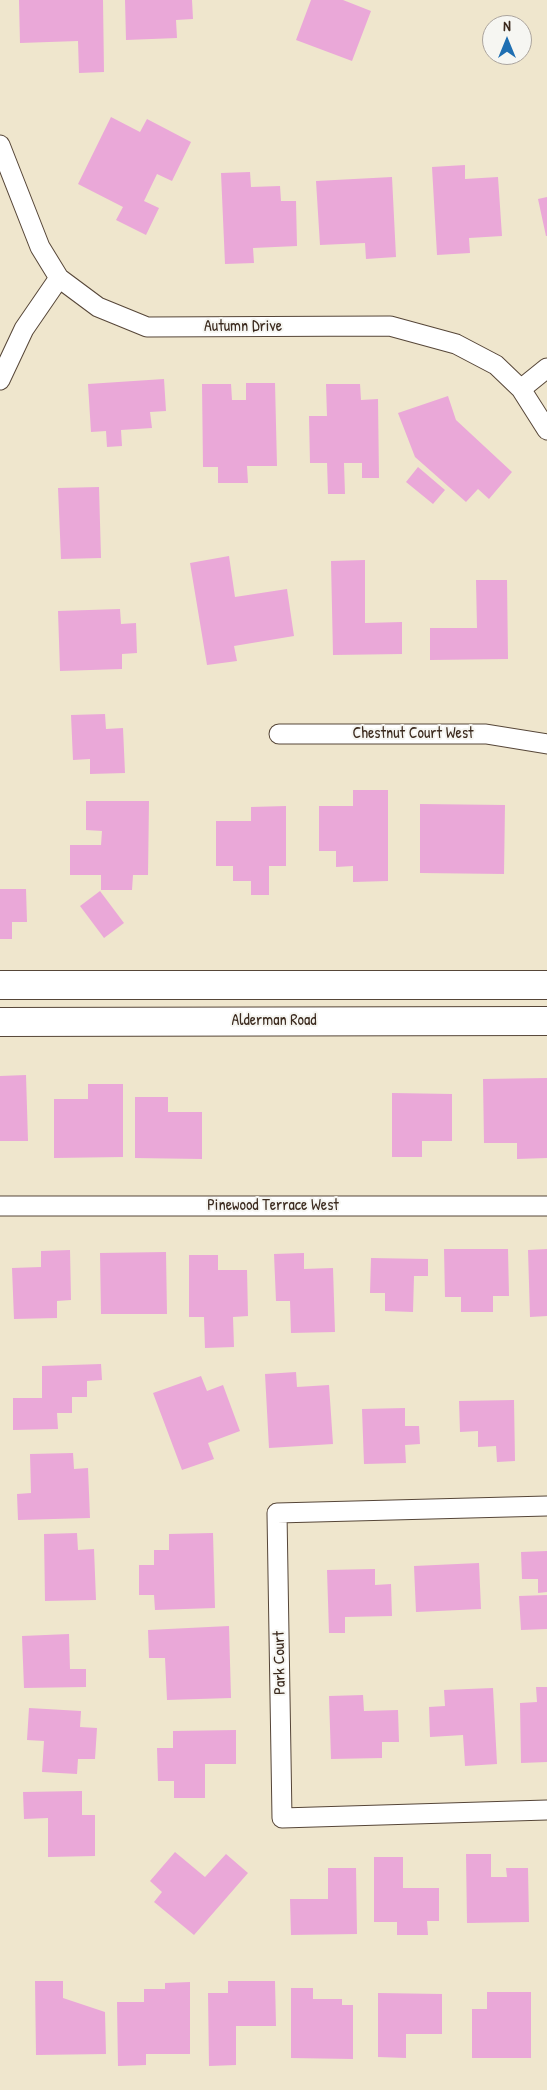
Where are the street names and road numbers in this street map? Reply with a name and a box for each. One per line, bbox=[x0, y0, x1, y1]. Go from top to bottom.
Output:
street label: Autumn Drive bbox=[204, 317, 282, 337]
street label: Chestnut Court West bbox=[352, 724, 474, 744]
street label: Alderman Road bbox=[231, 1011, 317, 1031]
street label: Pinewood Terrace West bbox=[207, 1196, 339, 1216]
street label: Park Court bbox=[270, 1631, 290, 1695]

